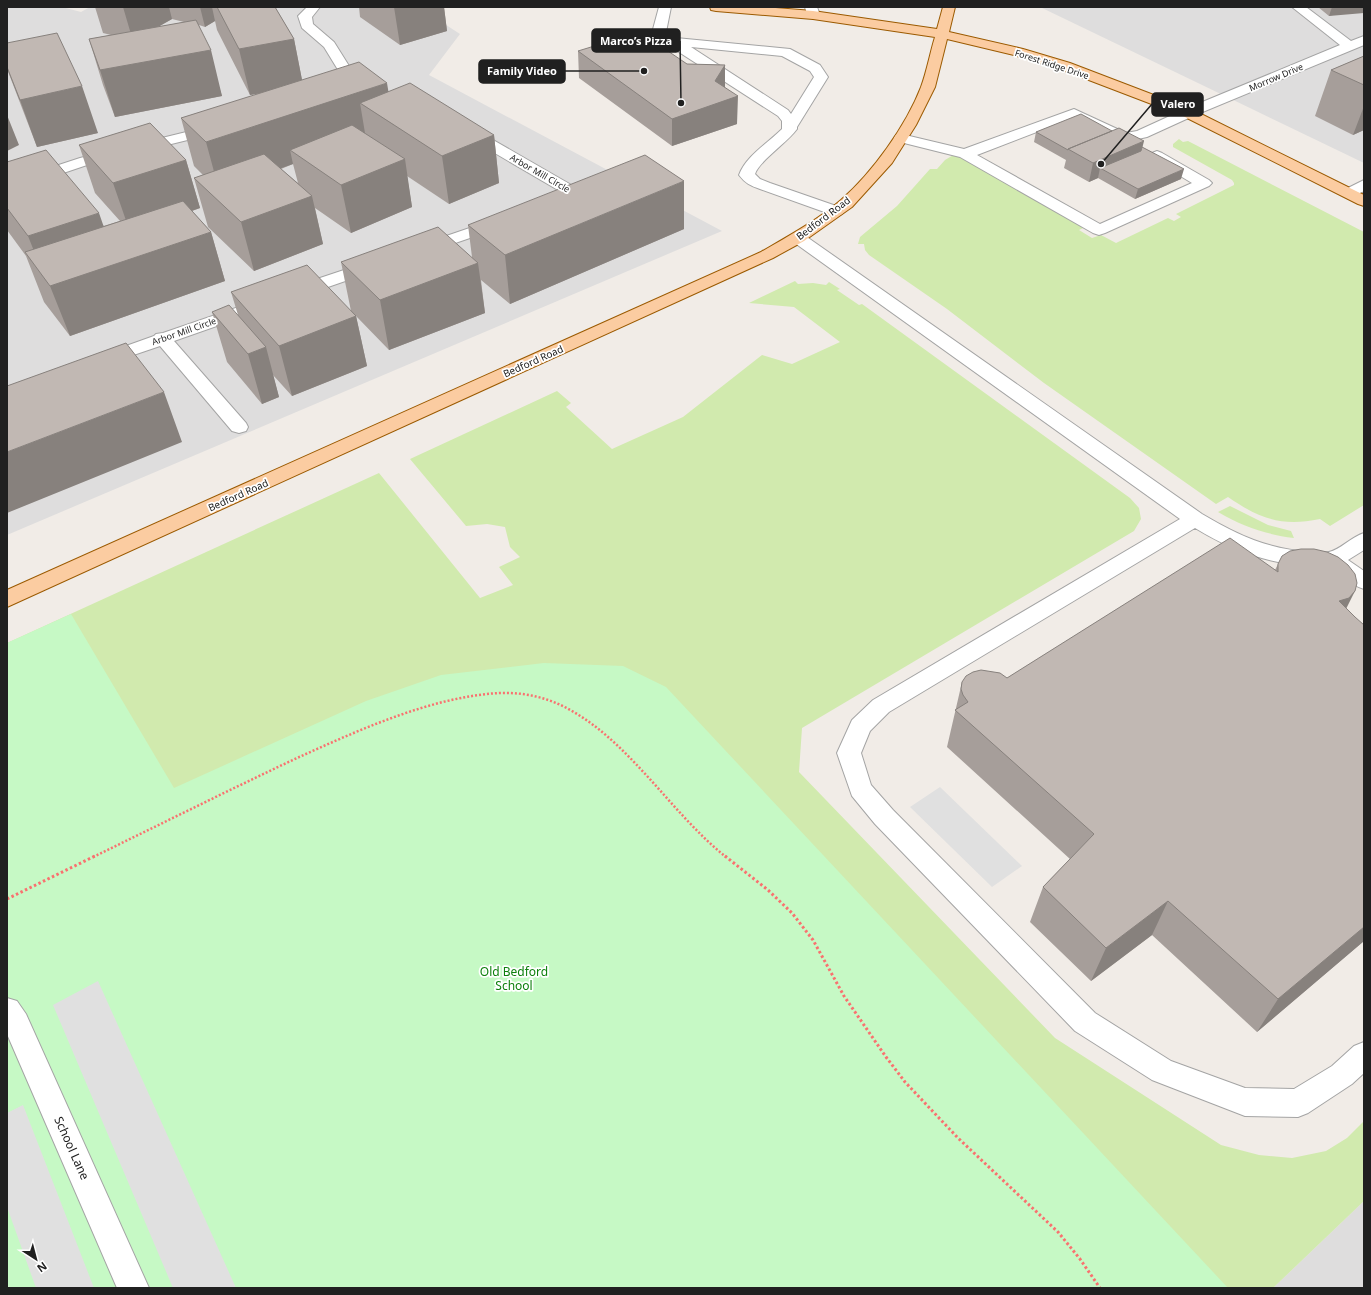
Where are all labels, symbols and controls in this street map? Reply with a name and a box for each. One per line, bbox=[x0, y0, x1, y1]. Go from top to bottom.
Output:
callout: Marco’s Pizza bbox=[592, 29, 680, 52]
text: Marco’s Pizza bbox=[600, 33, 672, 48]
street label: Forest Ridge Drive bbox=[1013, 46, 1091, 82]
callout: Family Video bbox=[479, 60, 565, 83]
street label: Morrow Drive bbox=[1247, 60, 1305, 94]
text: Family Video bbox=[487, 63, 557, 78]
callout: Valero bbox=[1152, 93, 1203, 116]
text: Valero bbox=[1161, 96, 1196, 111]
street label: Arbor Mill Circle bbox=[508, 151, 572, 195]
street label: Bedford Road bbox=[793, 193, 853, 243]
street label: Arbor Mill Circle bbox=[150, 314, 218, 348]
street label: Bedford Road bbox=[501, 341, 565, 381]
street label: Bedford Road bbox=[206, 475, 270, 515]
park label: Old Bedford School bbox=[480, 963, 548, 994]
street label: School Lane bbox=[50, 1114, 94, 1183]
north arrow bbox=[16, 1239, 56, 1279]
text: N bbox=[34, 1259, 50, 1276]

